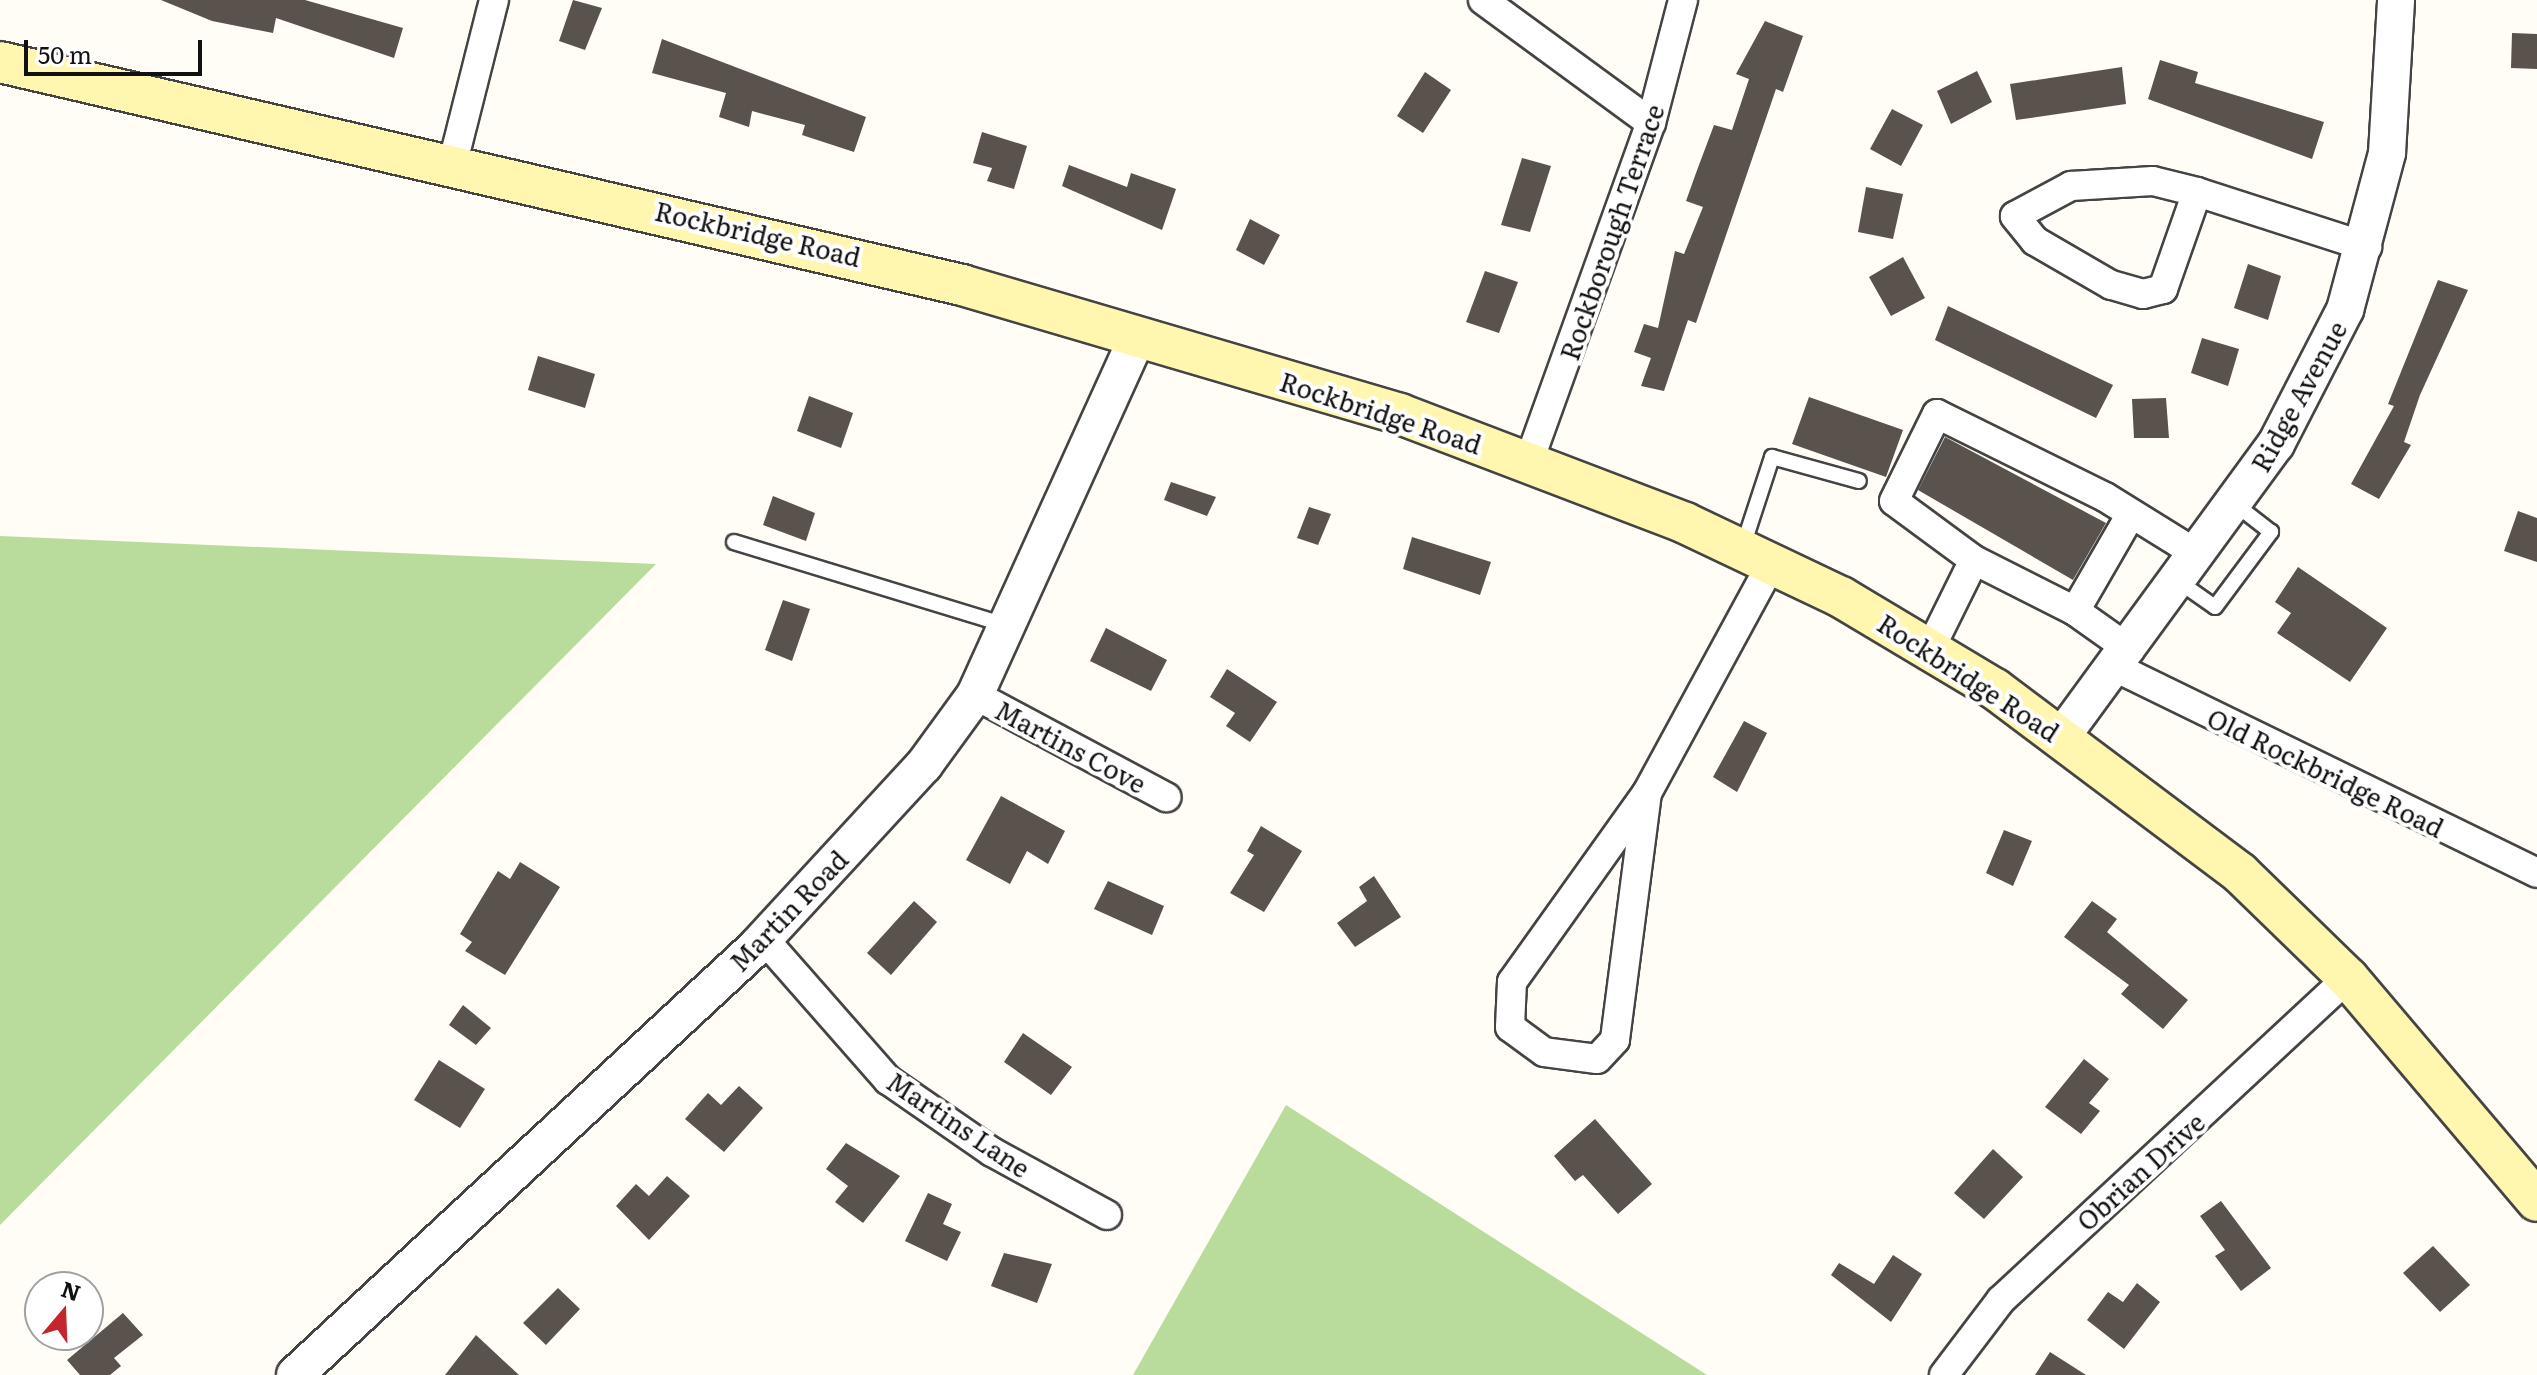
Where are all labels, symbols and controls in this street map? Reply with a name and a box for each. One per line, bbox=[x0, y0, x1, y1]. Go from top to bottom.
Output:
scale bar bbox=[28, 24, 206, 74]
text: 50 m bbox=[38, 36, 92, 71]
street label: Rockborough Terrace bbox=[1553, 100, 1669, 364]
street label: Rockbridge Road bbox=[652, 194, 864, 272]
street label: Ridge Avenue bbox=[2244, 315, 2352, 477]
street label: Rockbridge Road bbox=[1276, 365, 1486, 459]
street label: Rockbridge Road bbox=[1872, 607, 2066, 747]
street label: Martins Cove bbox=[990, 693, 1152, 799]
street label: Old Rockbridge Road bbox=[2203, 701, 2449, 843]
street label: Martin Road bbox=[723, 843, 853, 977]
street label: Martins Lane bbox=[882, 1065, 1036, 1183]
street label: Obrian Drive bbox=[2070, 1106, 2210, 1236]
north arrow bbox=[24, 1271, 104, 1351]
text: N bbox=[57, 1271, 85, 1308]

